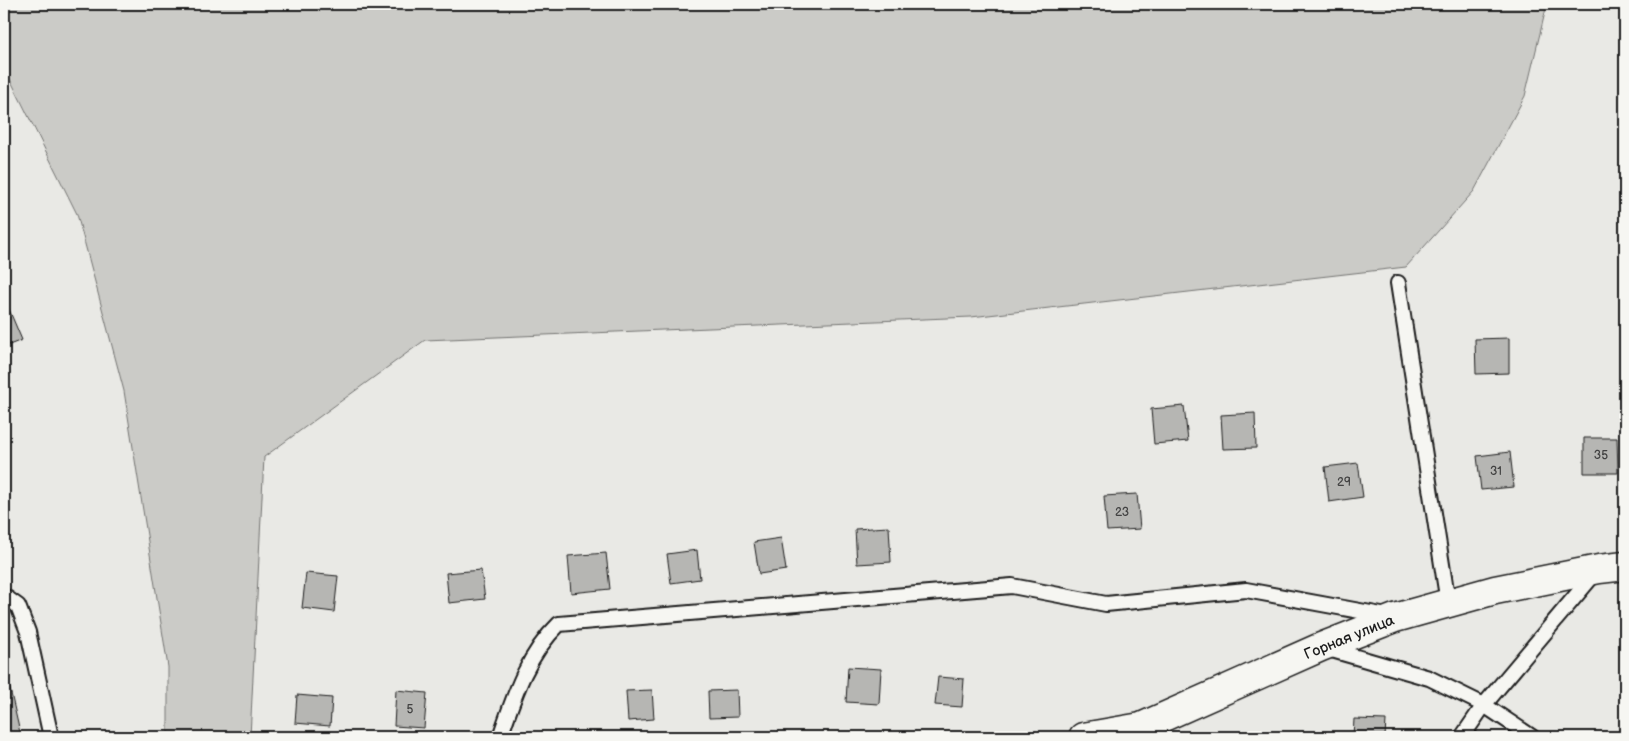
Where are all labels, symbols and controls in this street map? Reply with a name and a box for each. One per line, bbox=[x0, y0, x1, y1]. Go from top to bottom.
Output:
house number: 35 bbox=[1594, 448, 1608, 463]
house number: 31 bbox=[1490, 464, 1502, 479]
house number: 29 bbox=[1337, 475, 1351, 490]
house number: 23 bbox=[1115, 505, 1129, 520]
street label: Горная улица bbox=[1301, 611, 1397, 664]
house number: 5 bbox=[407, 702, 414, 717]

